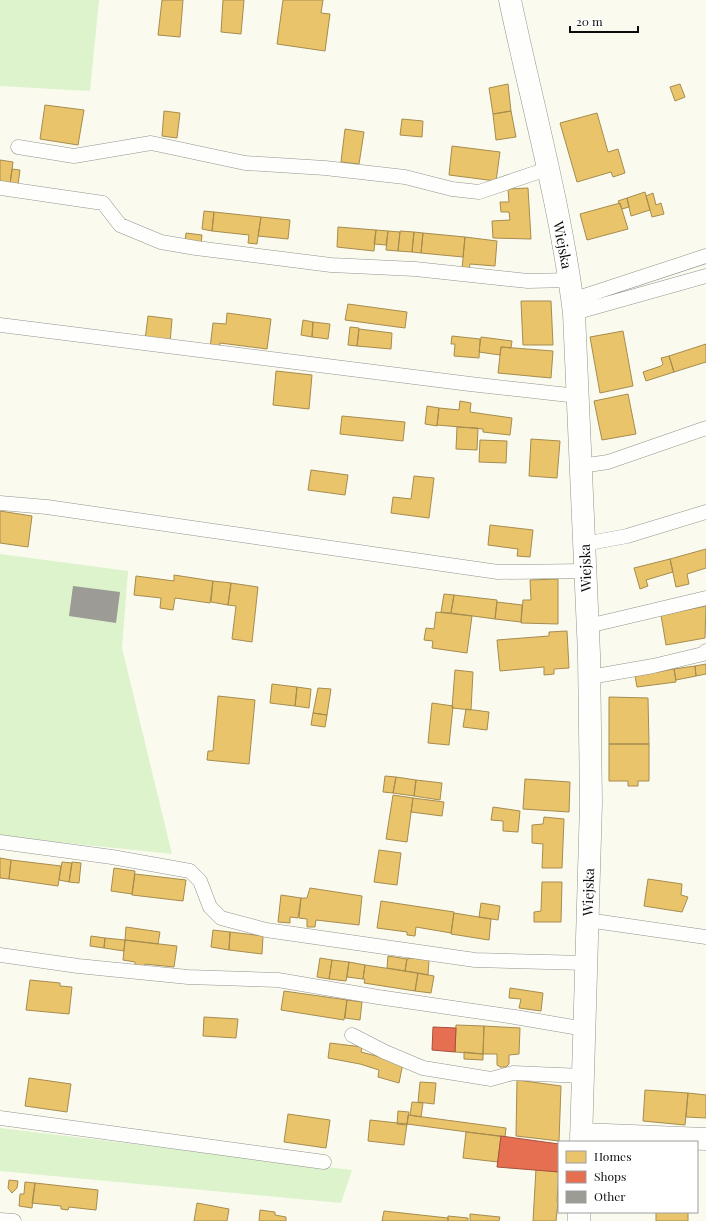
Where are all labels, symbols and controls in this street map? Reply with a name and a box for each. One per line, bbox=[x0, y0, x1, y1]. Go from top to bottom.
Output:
scale bar bbox=[570, 8, 638, 34]
text: 20 m bbox=[576, 13, 603, 29]
street label: Wiejska bbox=[549, 219, 577, 270]
street label: Wiejska bbox=[575, 544, 595, 593]
street label: Wiejska bbox=[578, 868, 598, 917]
legend bbox=[558, 1141, 698, 1213]
text: Homes bbox=[594, 1148, 632, 1164]
text: Shops bbox=[594, 1168, 626, 1184]
text: Other bbox=[594, 1188, 626, 1204]

